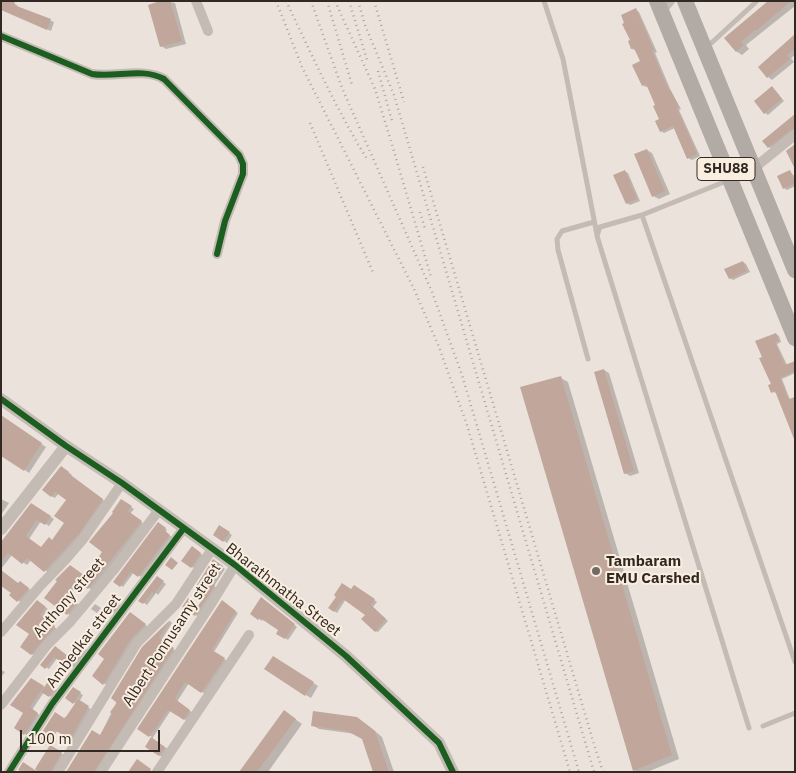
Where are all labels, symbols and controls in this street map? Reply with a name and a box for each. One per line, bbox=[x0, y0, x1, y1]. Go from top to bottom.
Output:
road number: SHU88 bbox=[697, 157, 755, 180]
street label: Bharathmatha Street bbox=[222, 539, 344, 641]
place label: Tambaram EMU Carshed bbox=[606, 553, 700, 588]
street label: Anthony street bbox=[30, 555, 108, 641]
street label: Albert Ponnusamy street bbox=[119, 560, 225, 710]
marker: Tambaram EMU Carshed bbox=[590, 565, 602, 577]
street label: Ambedkar street bbox=[43, 591, 125, 691]
scale bar bbox=[22, 720, 162, 752]
text: 100 m bbox=[28, 729, 72, 748]

